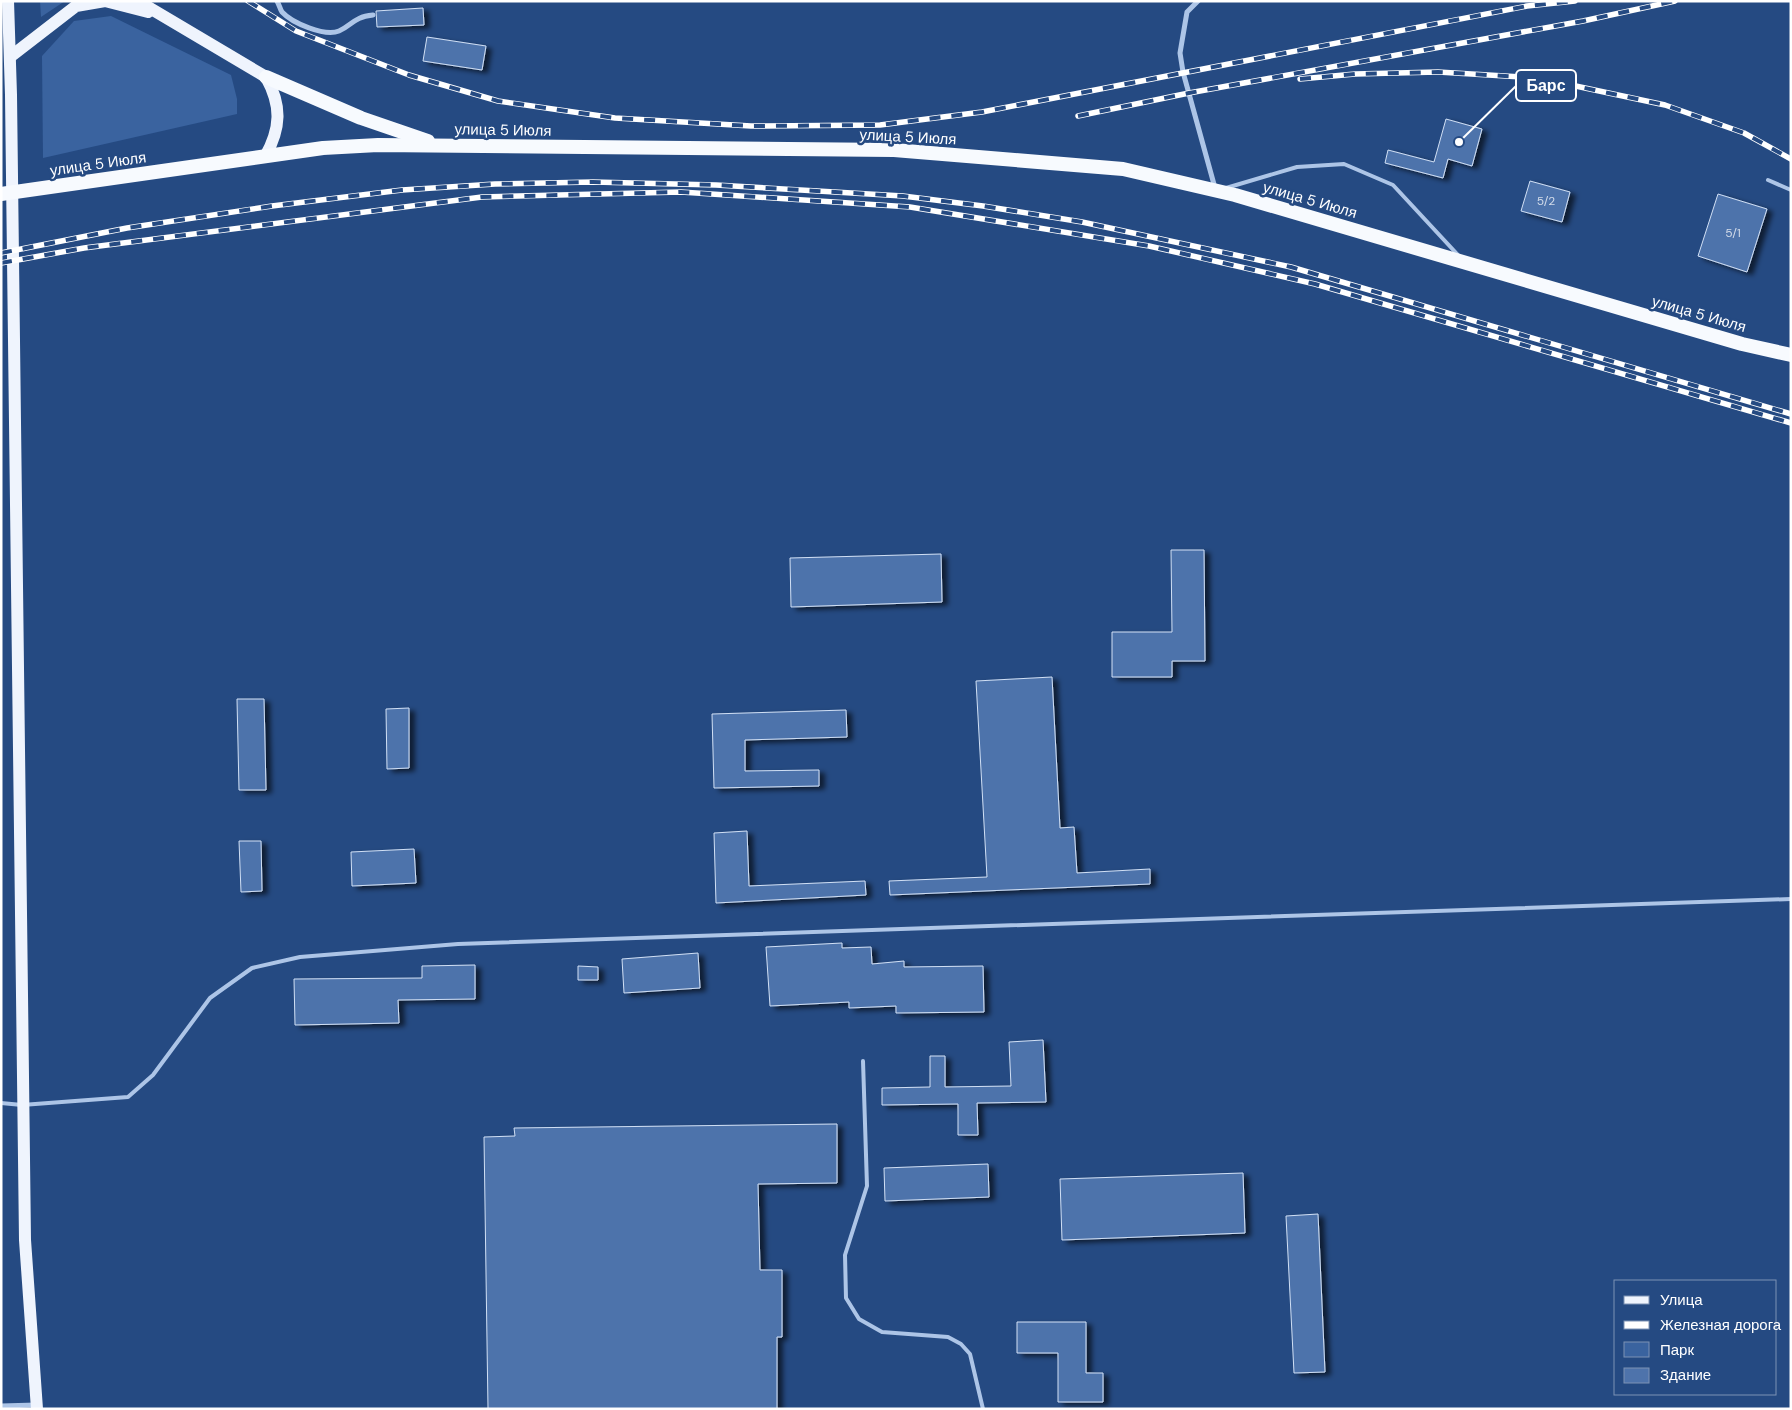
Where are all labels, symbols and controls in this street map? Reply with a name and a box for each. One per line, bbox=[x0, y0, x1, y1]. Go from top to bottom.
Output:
callout: Барс bbox=[1516, 70, 1576, 101]
text: Барс bbox=[1526, 75, 1566, 96]
street label: улица 5 Июля bbox=[454, 119, 552, 141]
street label: улица 5 Июля bbox=[859, 124, 957, 150]
street label: улица 5 Июля bbox=[49, 147, 147, 181]
street label: улица 5 Июля bbox=[1261, 177, 1359, 223]
house number: 5/2 bbox=[1537, 193, 1555, 209]
house number: 5/1 bbox=[1725, 225, 1741, 241]
street label: улица 5 Июля bbox=[1650, 291, 1748, 337]
legend bbox=[1614, 1280, 1777, 1395]
text: Улица bbox=[1660, 1290, 1703, 1310]
text: Железная дорога bbox=[1660, 1315, 1782, 1335]
text: Парк bbox=[1660, 1340, 1694, 1360]
text: Здание bbox=[1660, 1365, 1711, 1385]

